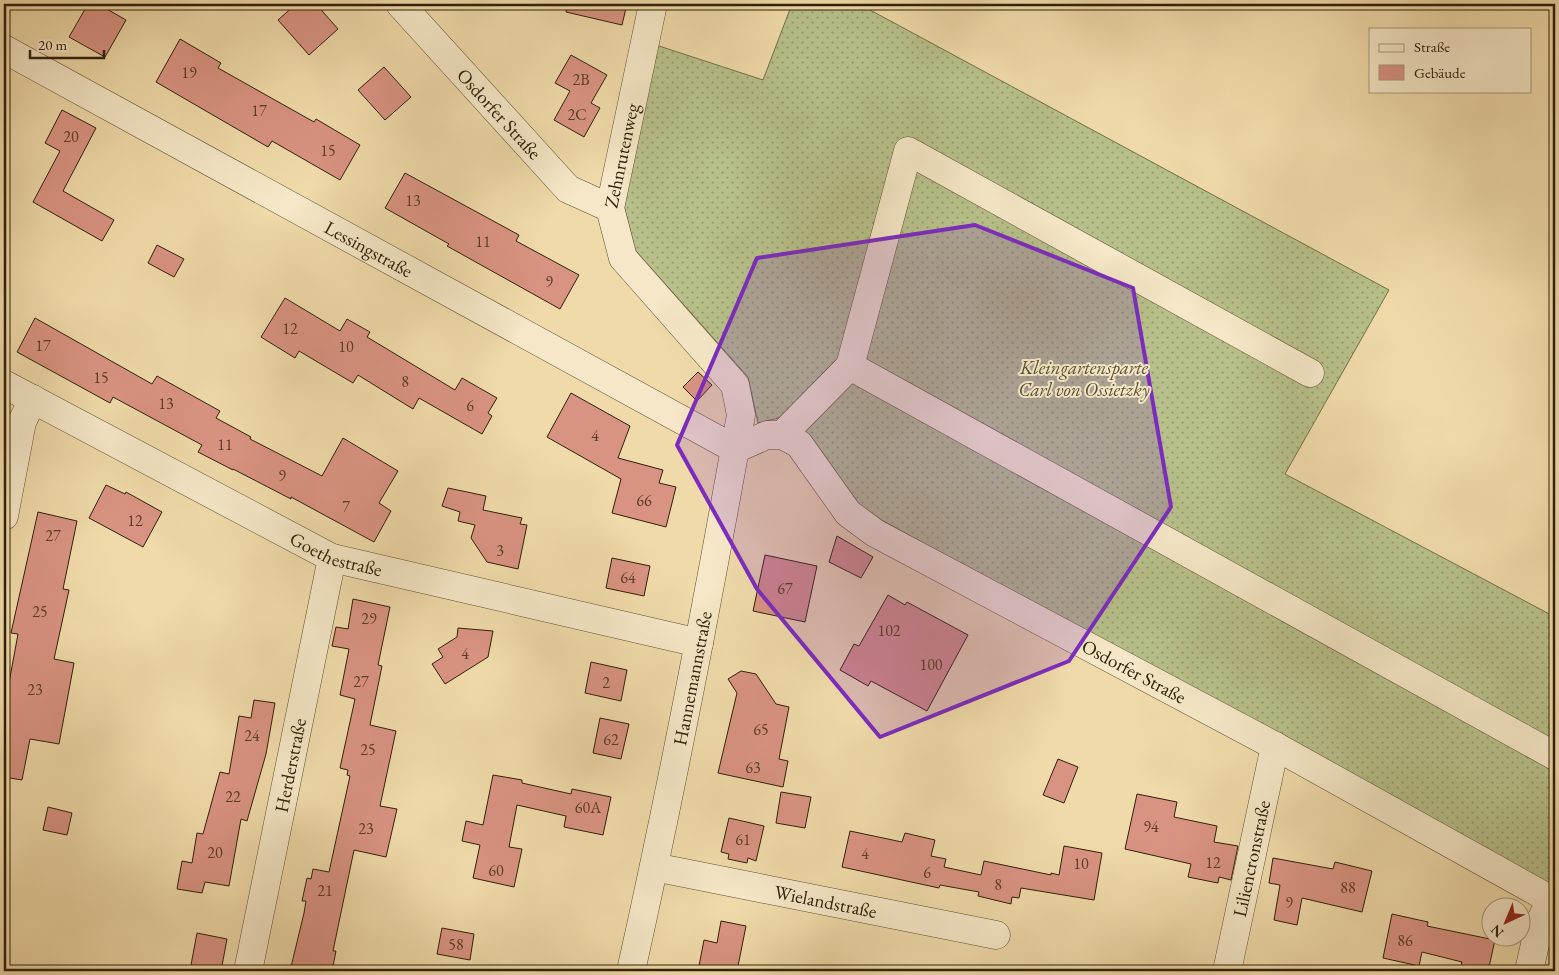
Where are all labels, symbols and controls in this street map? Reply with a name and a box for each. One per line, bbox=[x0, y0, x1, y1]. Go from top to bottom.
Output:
scale bar bbox=[30, 28, 104, 60]
legend bbox=[1369, 28, 1532, 92]
text: 20 m bbox=[38, 35, 67, 54]
text: Straße bbox=[1414, 37, 1450, 56]
house number: 19 bbox=[181, 62, 197, 83]
street label: Osdorfer Straße bbox=[451, 63, 547, 165]
text: Gebäude bbox=[1414, 63, 1466, 82]
house number: 2B bbox=[572, 69, 590, 90]
house number: 17 bbox=[251, 100, 267, 121]
street label: Zehnrutenweg bbox=[598, 100, 645, 210]
house number: 2C bbox=[567, 104, 587, 125]
house number: 20 bbox=[63, 126, 79, 147]
house number: 15 bbox=[320, 140, 336, 161]
house number: 13 bbox=[405, 190, 421, 211]
street label: Lessingstraße bbox=[320, 215, 417, 283]
house number: 11 bbox=[475, 231, 491, 252]
house number: 9 bbox=[545, 271, 553, 292]
house number: 12 bbox=[282, 318, 298, 339]
house number: 17 bbox=[35, 335, 51, 356]
house number: 10 bbox=[338, 336, 354, 357]
park label: Kleingartensparte Carl von Ossietzky bbox=[1018, 355, 1150, 402]
house number: 15 bbox=[93, 367, 109, 388]
house number: 8 bbox=[401, 371, 409, 392]
house number: 13 bbox=[158, 393, 174, 414]
house number: 6 bbox=[466, 395, 474, 416]
house number: 4 bbox=[591, 425, 599, 446]
house number: 11 bbox=[217, 434, 233, 455]
house number: 9 bbox=[278, 465, 286, 486]
house number: 66 bbox=[636, 490, 652, 511]
house number: 7 bbox=[342, 496, 350, 517]
house number: 12 bbox=[127, 510, 143, 531]
house number: 27 bbox=[45, 525, 61, 546]
street label: Goethestraße bbox=[285, 526, 385, 582]
house number: 3 bbox=[496, 540, 504, 561]
house number: 64 bbox=[620, 567, 636, 588]
house number: 67 bbox=[777, 578, 793, 599]
house number: 25 bbox=[32, 601, 48, 622]
house number: 29 bbox=[361, 608, 377, 629]
street label: Hannemannstraße bbox=[667, 609, 718, 748]
house number: 102 bbox=[877, 620, 901, 641]
street label: Osdorfer Straße bbox=[1077, 633, 1191, 709]
house number: 4 bbox=[461, 643, 469, 664]
house number: 100 bbox=[919, 654, 943, 675]
house number: 27 bbox=[353, 671, 369, 692]
house number: 2 bbox=[602, 672, 610, 693]
house number: 23 bbox=[27, 679, 43, 700]
street label: Herderstraße bbox=[269, 716, 312, 815]
house number: 65 bbox=[753, 719, 769, 740]
house number: 24 bbox=[244, 725, 260, 746]
house number: 62 bbox=[603, 729, 619, 750]
house number: 25 bbox=[360, 739, 376, 760]
house number: 63 bbox=[745, 757, 761, 778]
house number: 22 bbox=[225, 786, 241, 807]
house number: 60A bbox=[575, 797, 602, 818]
street label: Liliencronstraße bbox=[1227, 798, 1276, 919]
house number: 94 bbox=[1143, 816, 1159, 837]
house number: 23 bbox=[358, 818, 374, 839]
house number: 61 bbox=[735, 829, 751, 850]
house number: 20 bbox=[207, 842, 223, 863]
house number: 4 bbox=[861, 843, 869, 864]
house number: 12 bbox=[1205, 852, 1221, 873]
house number: 10 bbox=[1073, 853, 1089, 874]
house number: 60 bbox=[488, 860, 504, 881]
house number: 6 bbox=[923, 862, 931, 883]
house number: 8 bbox=[994, 874, 1002, 895]
house number: 88 bbox=[1340, 877, 1356, 898]
street label: Wielandstraße bbox=[772, 879, 879, 924]
house number: 21 bbox=[317, 880, 333, 901]
house number: 9 bbox=[1285, 892, 1293, 913]
north arrow bbox=[1482, 898, 1532, 948]
text: N bbox=[1486, 920, 1507, 942]
house number: 86 bbox=[1397, 930, 1413, 951]
house number: 58 bbox=[448, 934, 464, 955]

